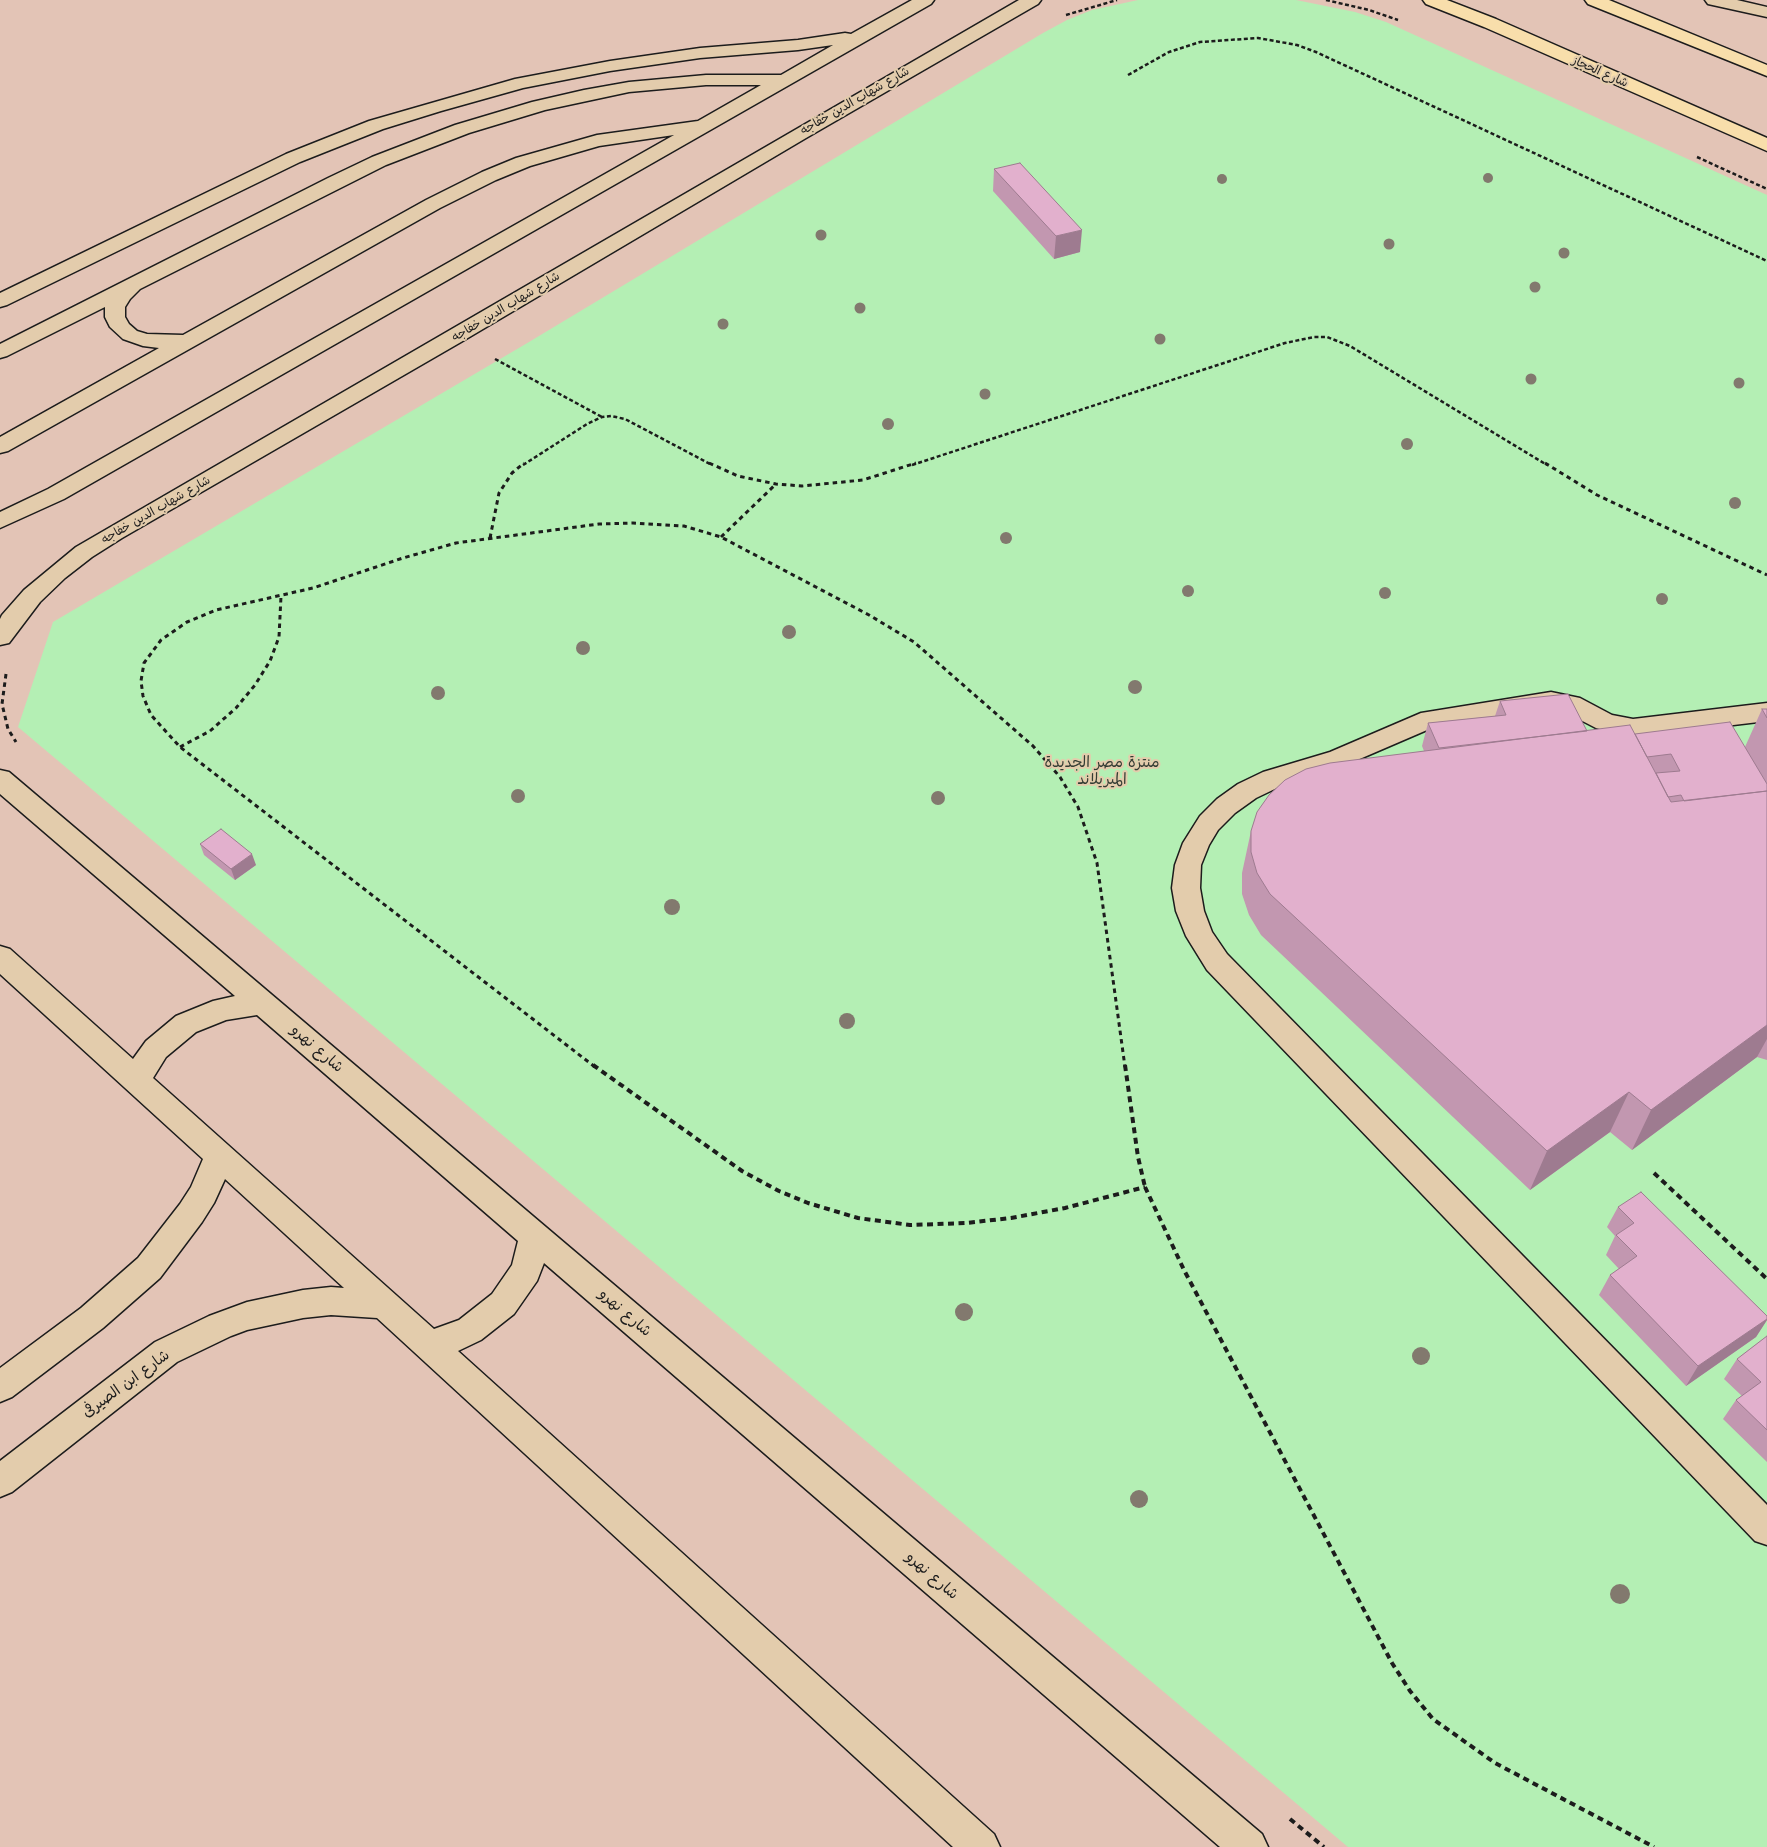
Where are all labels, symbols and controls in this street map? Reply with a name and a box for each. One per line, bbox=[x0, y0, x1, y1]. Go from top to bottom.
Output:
street label: شارع الحجاز bbox=[1570, 53, 1630, 91]
street label: شارع شهاب الدين خفاجه bbox=[798, 64, 912, 138]
street label: شارع شهاب الدين خفاجه bbox=[449, 269, 563, 345]
street label: شارع شهاب الدين خفاجه bbox=[99, 473, 213, 547]
park label: منتزة مصر الجديدة الميريلاند bbox=[1045, 754, 1159, 789]
street label: شارع نهرو bbox=[287, 1021, 347, 1077]
street label: شارع نهرو bbox=[595, 1285, 655, 1341]
street label: شارع ابن الصيرفى bbox=[79, 1346, 173, 1422]
street label: شارع نهرو bbox=[902, 1548, 962, 1604]

